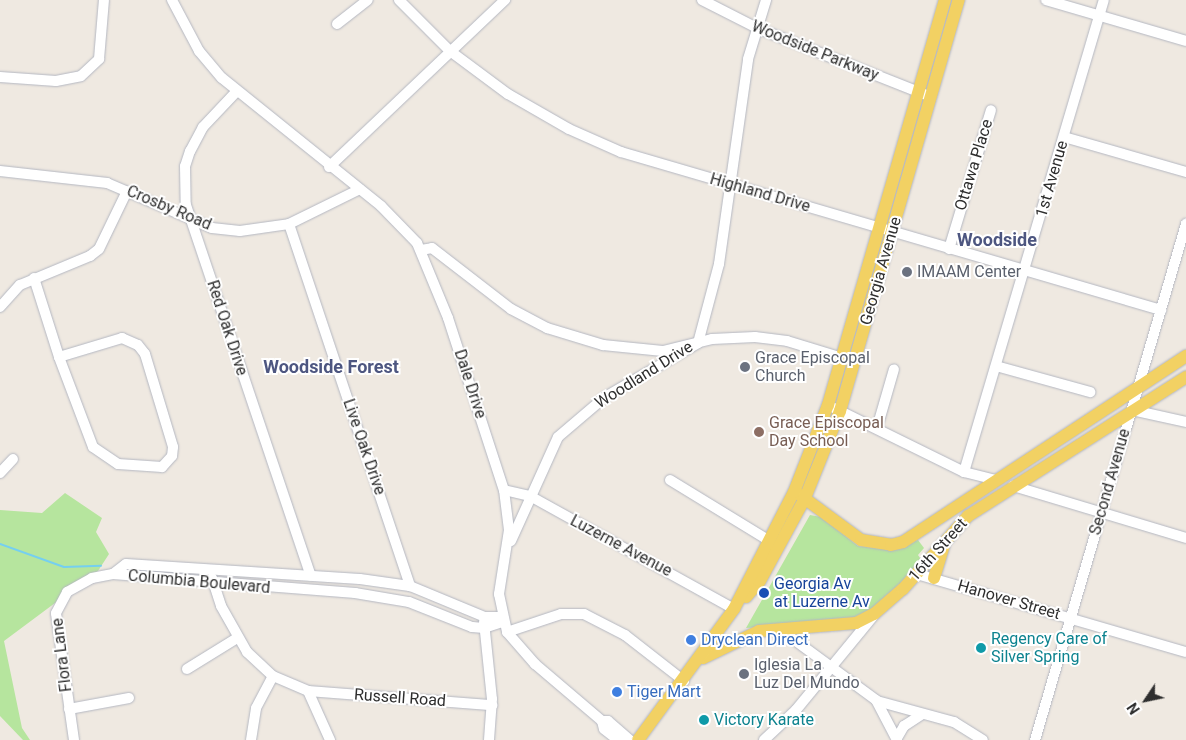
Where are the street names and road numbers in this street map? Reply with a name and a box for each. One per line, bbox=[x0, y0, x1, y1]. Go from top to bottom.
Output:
street label: Woodside Parkway bbox=[749, 17, 881, 85]
street label: Ottawa Place bbox=[951, 117, 997, 213]
street label: 1st Avenue bbox=[1032, 138, 1072, 220]
street label: Highland Drive bbox=[708, 170, 812, 216]
street label: Crosby Road bbox=[124, 182, 214, 234]
street label: Georgia Avenue bbox=[856, 215, 906, 327]
street label: Red Oak Drive bbox=[203, 278, 251, 378]
street label: Woodland Drive bbox=[592, 337, 696, 413]
street label: Dale Drive bbox=[450, 347, 490, 421]
street label: Live Oak Drive bbox=[339, 396, 389, 498]
street label: Second Avenue bbox=[1086, 427, 1134, 537]
street label: Luzerne Avenue bbox=[567, 511, 675, 581]
street label: 16th Street bbox=[905, 515, 971, 585]
street label: Columbia Boulevard bbox=[127, 566, 271, 598]
street label: Hanover Street bbox=[956, 576, 1062, 624]
street label: Flora Lane bbox=[48, 617, 76, 693]
street label: Russell Road bbox=[353, 685, 447, 711]

